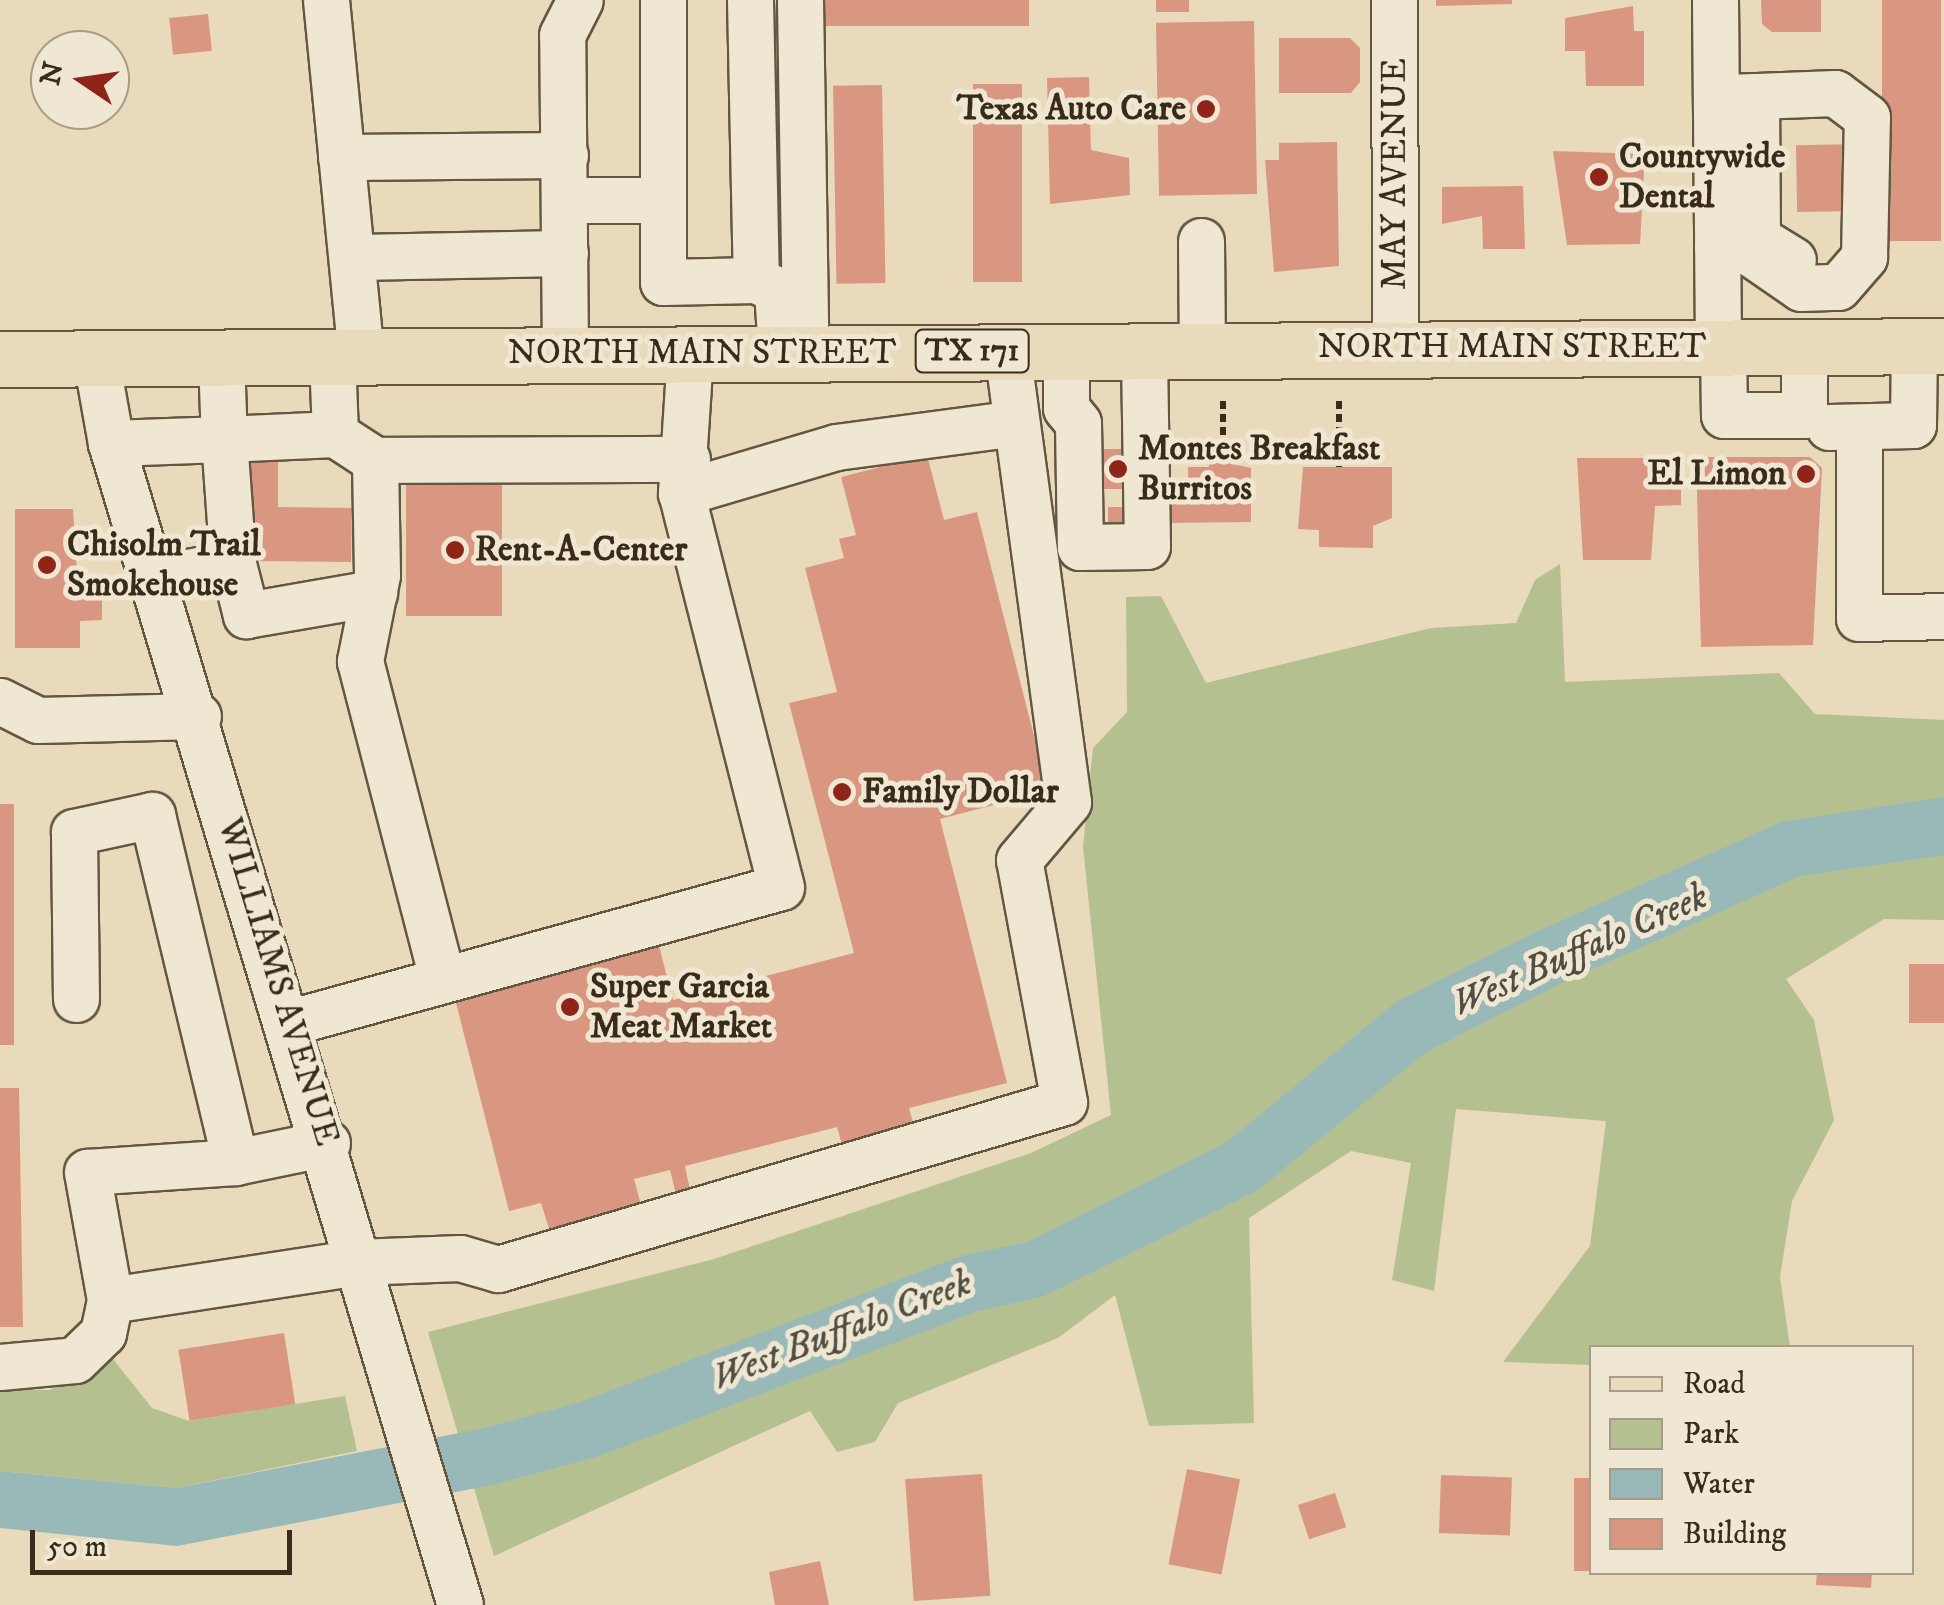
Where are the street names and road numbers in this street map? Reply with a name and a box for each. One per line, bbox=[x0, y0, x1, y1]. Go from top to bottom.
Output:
street label: MAY AVENUE bbox=[1374, 58, 1416, 290]
road number: TX 171 bbox=[914, 324, 1030, 378]
street label: NORTH MAIN STREET bbox=[1318, 326, 1706, 368]
street label: NORTH MAIN STREET bbox=[508, 332, 896, 374]
street label: WILLIAMS AVENUE bbox=[208, 813, 348, 1151]

